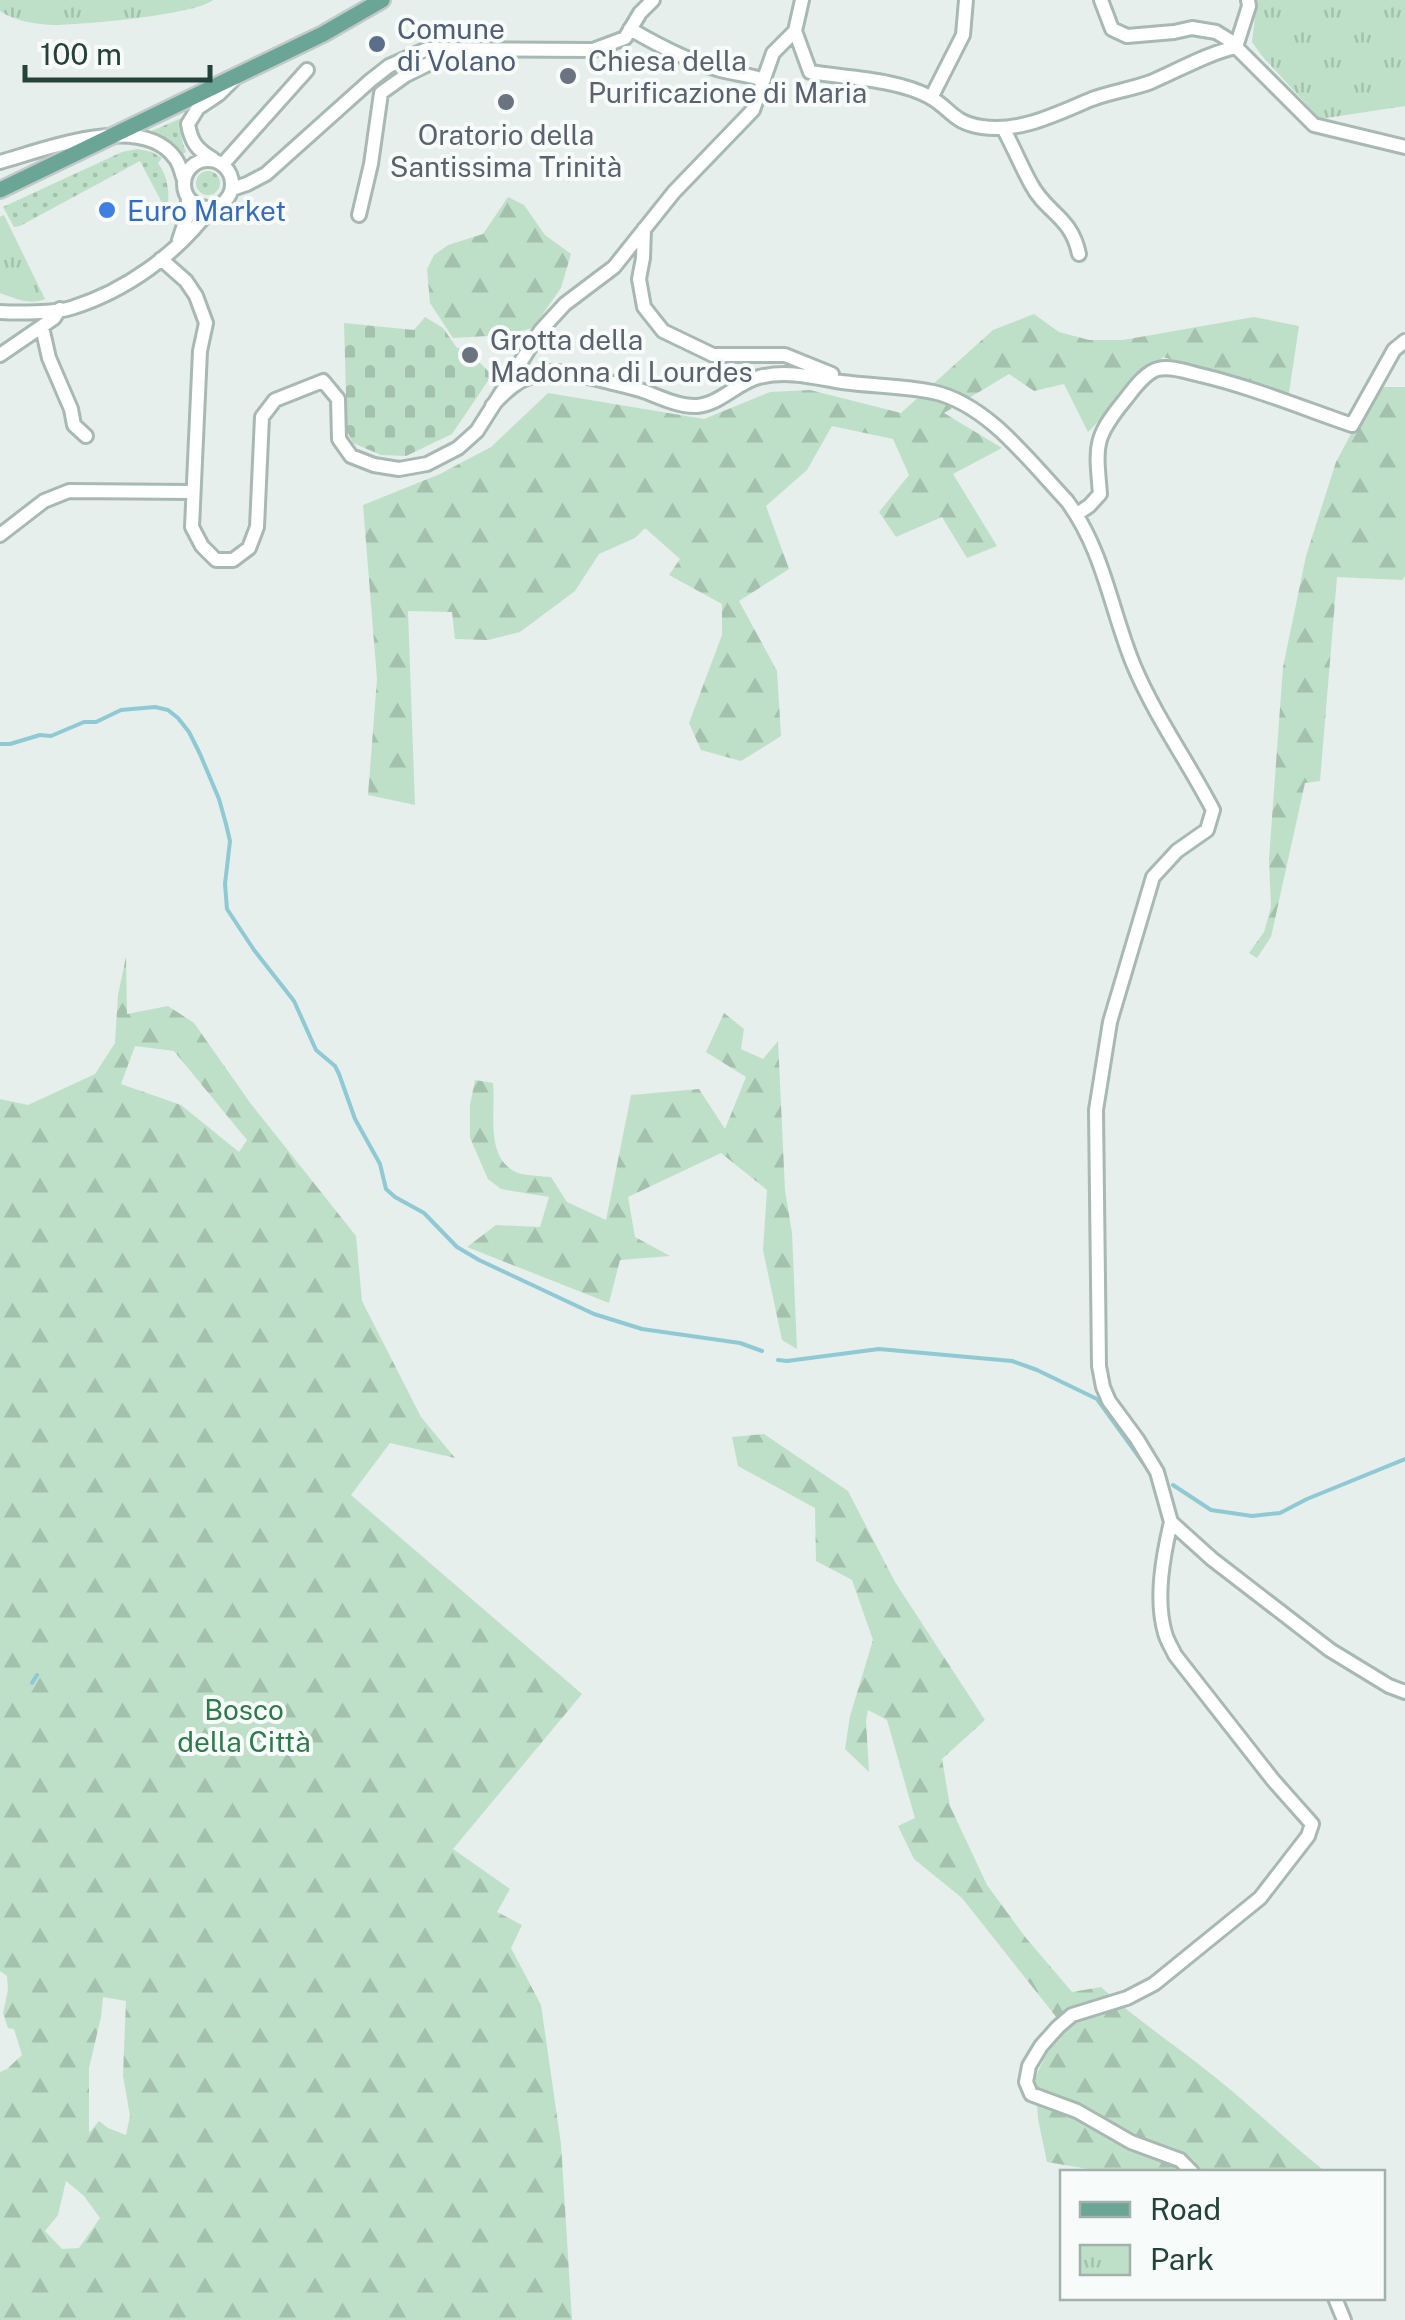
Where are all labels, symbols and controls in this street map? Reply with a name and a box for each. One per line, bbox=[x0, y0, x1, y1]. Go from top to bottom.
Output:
place label: Comune di Volano bbox=[397, 12, 516, 77]
scale bar bbox=[25, 20, 210, 82]
marker: Comune di Volano bbox=[366, 33, 388, 55]
text: 100 m bbox=[40, 36, 122, 72]
place label: Chiesa della Purificazione di Maria bbox=[588, 44, 867, 109]
marker: Chiesa della Purificazione di Maria bbox=[557, 65, 579, 87]
marker: Oratorio della Santissima Trinità bbox=[495, 91, 517, 113]
place label: Oratorio della Santissima Trinità bbox=[390, 118, 622, 183]
place label: Euro Market bbox=[127, 194, 286, 227]
marker: Euro Market bbox=[96, 199, 118, 221]
place label: Grotta della Madonna di Lourdes bbox=[490, 323, 753, 388]
marker: Grotta della Madonna di Lourdes bbox=[459, 344, 481, 366]
park label: Bosco della Città bbox=[177, 1693, 311, 1758]
legend bbox=[1060, 2170, 1385, 2300]
text: Road bbox=[1150, 2191, 1221, 2227]
text: Park bbox=[1150, 2241, 1214, 2277]

